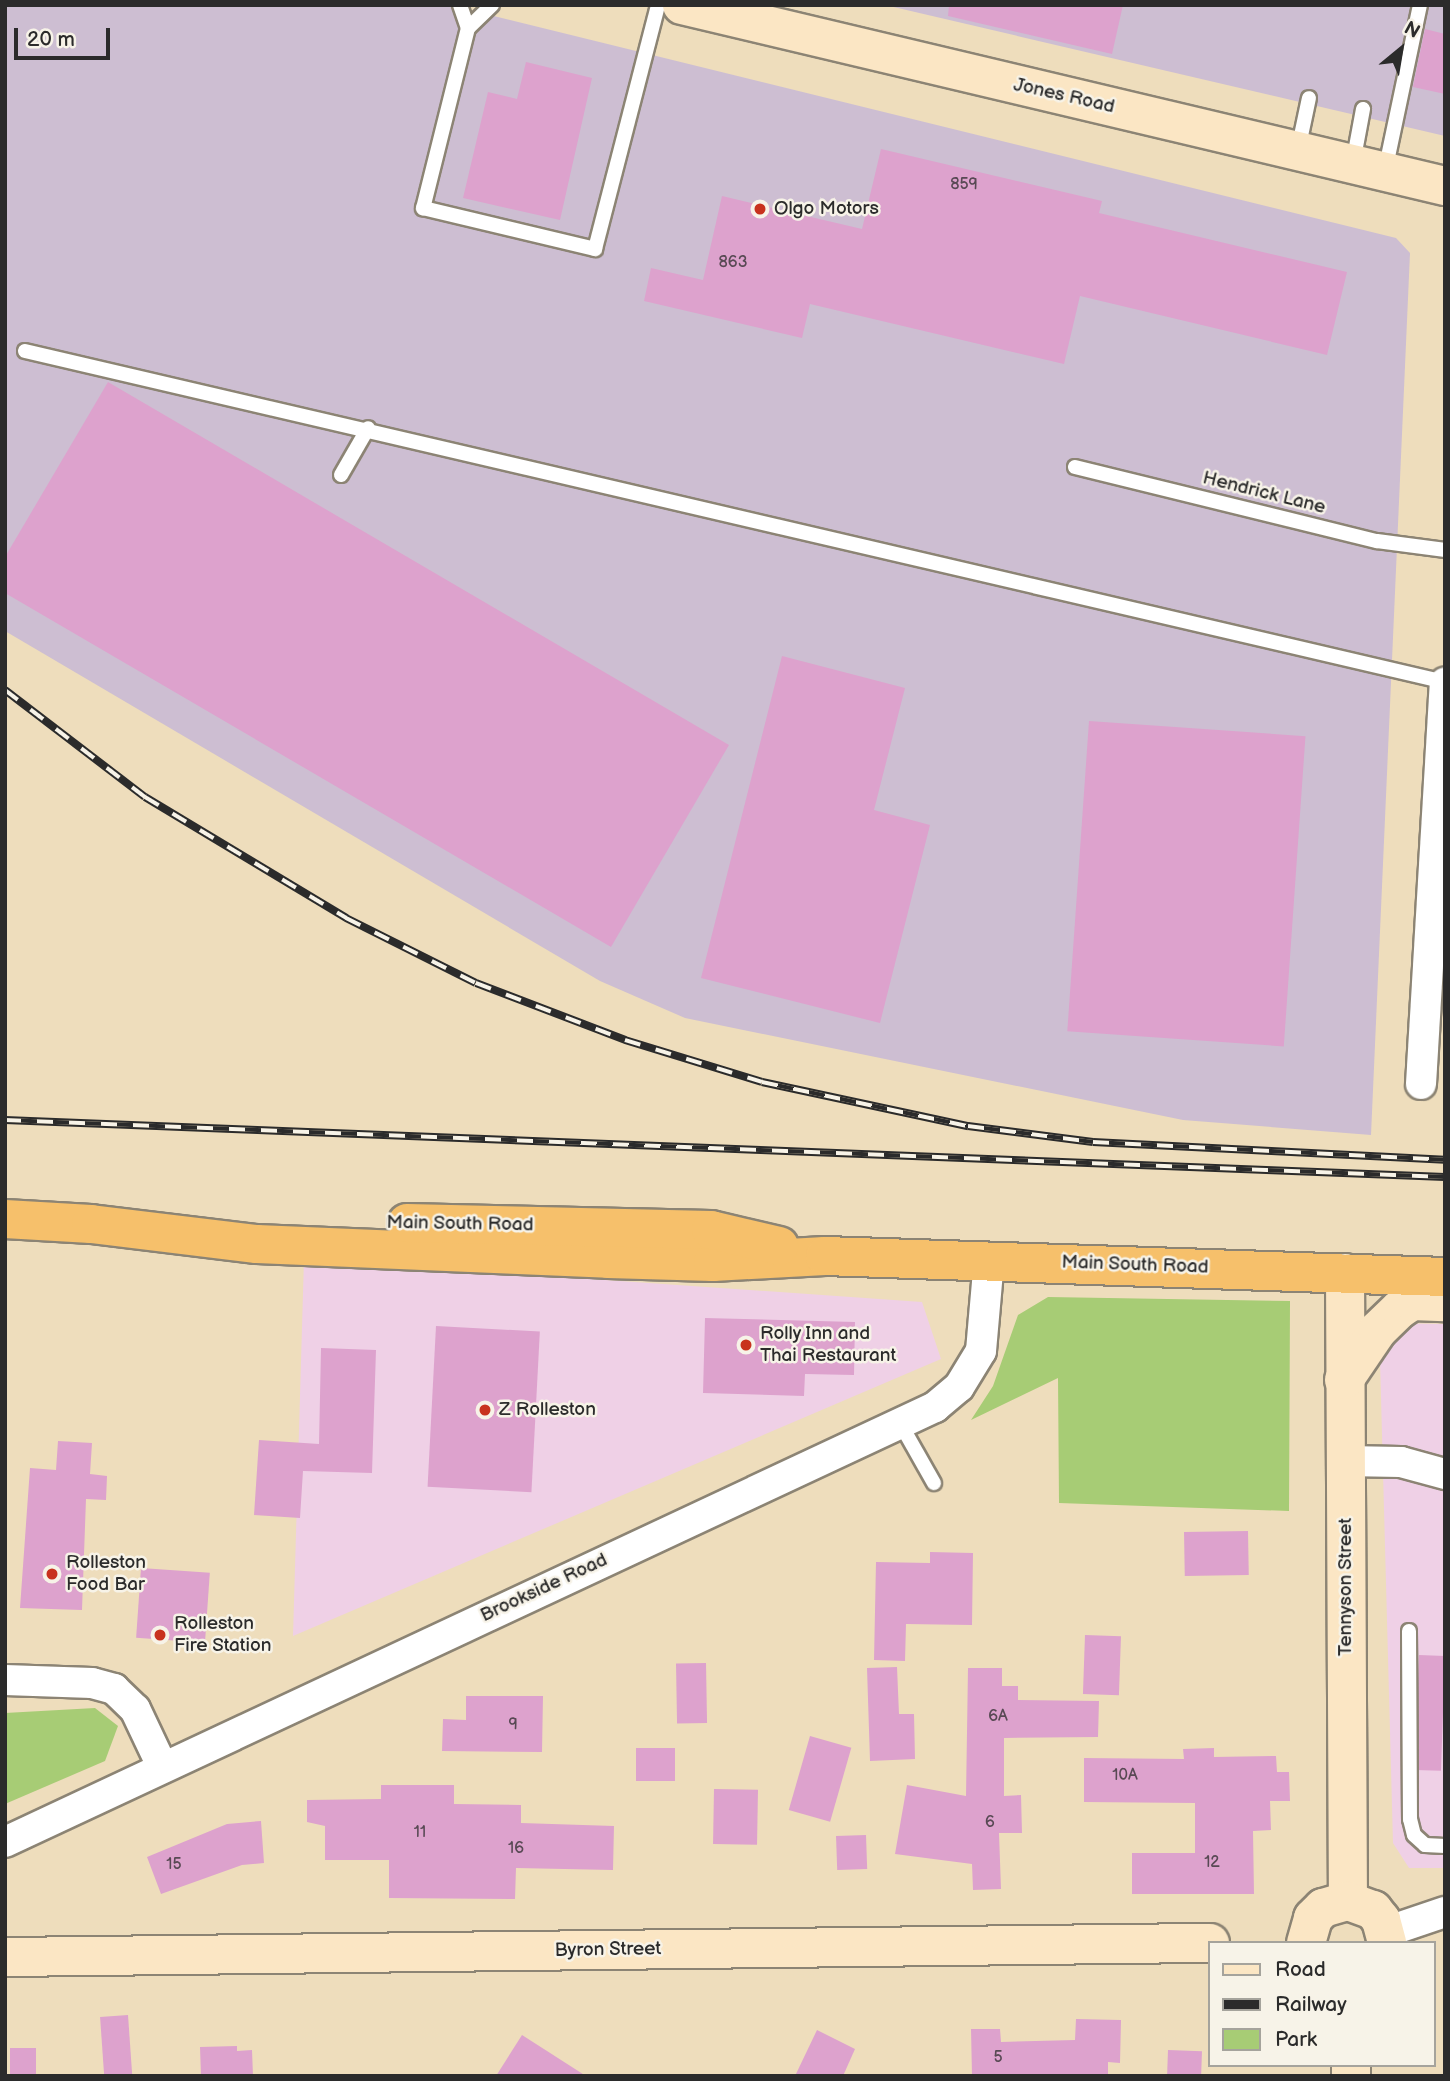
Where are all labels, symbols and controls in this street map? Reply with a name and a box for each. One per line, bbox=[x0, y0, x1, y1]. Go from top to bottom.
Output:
scale bar bbox=[18, 14, 114, 58]
north arrow bbox=[1366, 14, 1436, 84]
text: N bbox=[1400, 17, 1424, 44]
text: 20 m bbox=[27, 27, 75, 52]
street label: Jones Road bbox=[1011, 73, 1117, 119]
house number: 859 bbox=[950, 175, 978, 195]
place label: Olgo Motors bbox=[774, 198, 879, 220]
marker: Olgo Motors bbox=[752, 201, 768, 217]
house number: 863 bbox=[719, 253, 747, 273]
street label: Hendrick Lane bbox=[1200, 467, 1328, 519]
street label: Main South Road bbox=[386, 1211, 534, 1237]
street label: Main South Road bbox=[1061, 1251, 1209, 1279]
place label: Rolly Inn and Thai Restaurant bbox=[760, 1323, 896, 1367]
marker: Rolly Inn and Thai Restaurant bbox=[738, 1337, 754, 1353]
place label: Z Rolleston bbox=[499, 1399, 596, 1421]
marker: Z Rolleston bbox=[477, 1402, 493, 1418]
street label: Tennyson Street bbox=[1335, 1518, 1357, 1656]
street label: Brookside Road bbox=[477, 1549, 611, 1627]
place label: Rolleston Food Bar bbox=[66, 1552, 146, 1596]
marker: Rolleston Food Bar bbox=[44, 1566, 60, 1582]
place label: Rolleston Fire Station bbox=[174, 1613, 272, 1657]
marker: Rolleston Fire Station bbox=[152, 1627, 168, 1643]
house number: 6A bbox=[988, 1707, 1008, 1727]
house number: 9 bbox=[508, 1715, 518, 1735]
house number: 10A bbox=[1112, 1766, 1138, 1786]
house number: 6 bbox=[985, 1813, 995, 1833]
house number: 11 bbox=[414, 1823, 426, 1843]
house number: 16 bbox=[508, 1839, 524, 1859]
house number: 12 bbox=[1204, 1853, 1220, 1873]
house number: 15 bbox=[166, 1855, 182, 1875]
street label: Byron Street bbox=[554, 1938, 662, 1962]
legend bbox=[1208, 1941, 1436, 2067]
text: Road bbox=[1275, 1957, 1326, 1982]
text: Railway bbox=[1275, 1992, 1347, 2017]
text: Park bbox=[1275, 2027, 1317, 2052]
house number: 5 bbox=[993, 2048, 1003, 2068]

